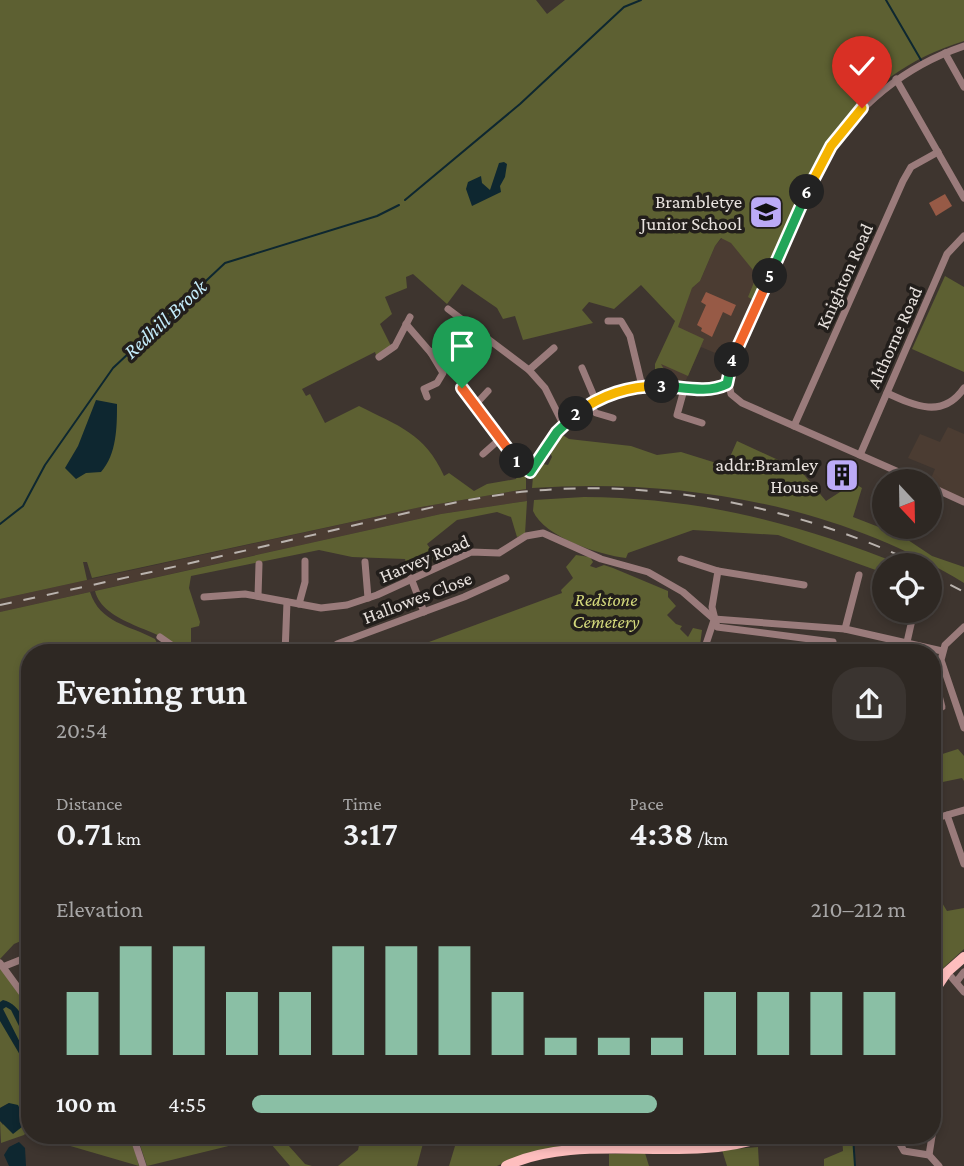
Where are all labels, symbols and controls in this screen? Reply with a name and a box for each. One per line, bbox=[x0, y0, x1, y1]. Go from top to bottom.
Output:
pin bbox=[832, 36, 892, 108]
icon: check bbox=[843, 47, 881, 85]
pin: 6 bbox=[790, 174, 824, 210]
text: 6 bbox=[801, 181, 812, 202]
place label: Brambletye Junior School bbox=[639, 191, 742, 234]
school or university icon: Brambletye Junior School bbox=[747, 193, 785, 231]
street label: Knighton Road bbox=[812, 220, 877, 332]
pin: 5 bbox=[752, 258, 788, 294]
text: 5 bbox=[765, 265, 774, 286]
water label: Redhill Brook bbox=[118, 274, 212, 364]
street label: Althorne Road bbox=[863, 283, 926, 391]
pin bbox=[432, 316, 492, 388]
icon: arrive bbox=[443, 327, 481, 365]
pin: 4 bbox=[714, 342, 750, 378]
text: 4 bbox=[726, 349, 737, 370]
pin: 3 bbox=[644, 368, 680, 404]
text: 3 bbox=[657, 375, 666, 396]
pin: 2 bbox=[558, 396, 594, 432]
text: 2 bbox=[571, 403, 580, 424]
pin: 1 bbox=[500, 444, 534, 478]
text: 1 bbox=[513, 450, 520, 471]
place label: addr:Bramley House bbox=[715, 454, 818, 497]
building icon: addr:Bramley House bbox=[823, 456, 861, 494]
north arrow bbox=[872, 469, 942, 539]
map controls bbox=[872, 469, 942, 623]
street label: Harvey Road bbox=[376, 530, 472, 587]
button: locate bbox=[872, 553, 942, 623]
street label: Hallowes Close bbox=[360, 567, 475, 628]
park label: Redstone Cemetery bbox=[572, 589, 640, 632]
button: share bbox=[832, 667, 906, 741]
text: Evening run bbox=[56, 670, 247, 712]
text: 20:54 bbox=[56, 717, 108, 743]
text: Distance bbox=[56, 793, 122, 814]
text: Time bbox=[343, 793, 382, 814]
text: Pace bbox=[629, 793, 664, 814]
text: 0.71 bbox=[56, 814, 113, 853]
text: 3:17 bbox=[343, 814, 398, 853]
text: 4:38 bbox=[629, 814, 694, 853]
text: km bbox=[113, 828, 141, 849]
text: /km bbox=[694, 828, 728, 849]
text: Elevation bbox=[56, 896, 143, 922]
text: 210–212 m bbox=[811, 896, 906, 922]
text: 100 m bbox=[56, 1091, 116, 1117]
text: 4:55 bbox=[168, 1091, 206, 1117]

